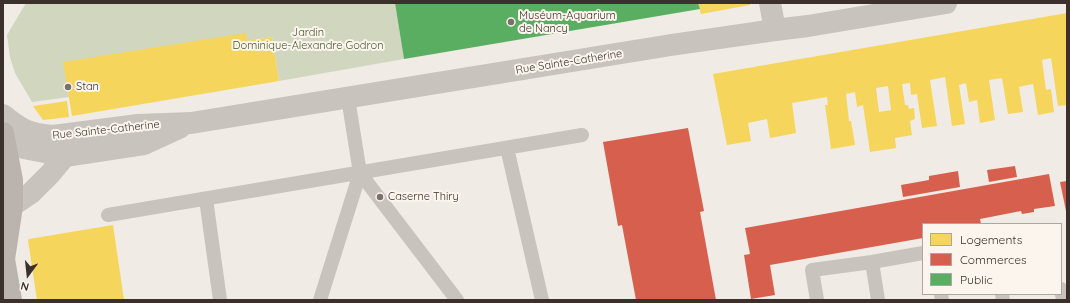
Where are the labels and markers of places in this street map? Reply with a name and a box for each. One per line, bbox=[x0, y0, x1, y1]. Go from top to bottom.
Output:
place label: Muséum-Aquarium de Nancy bbox=[519, 9, 616, 35]
marker: Muséum-Aquarium de Nancy bbox=[506, 17, 516, 27]
place label: Stan bbox=[76, 80, 99, 94]
marker: Stan bbox=[63, 82, 73, 92]
place label: Caserne Thiry bbox=[388, 190, 459, 204]
marker: Caserne Thiry bbox=[375, 192, 385, 202]

